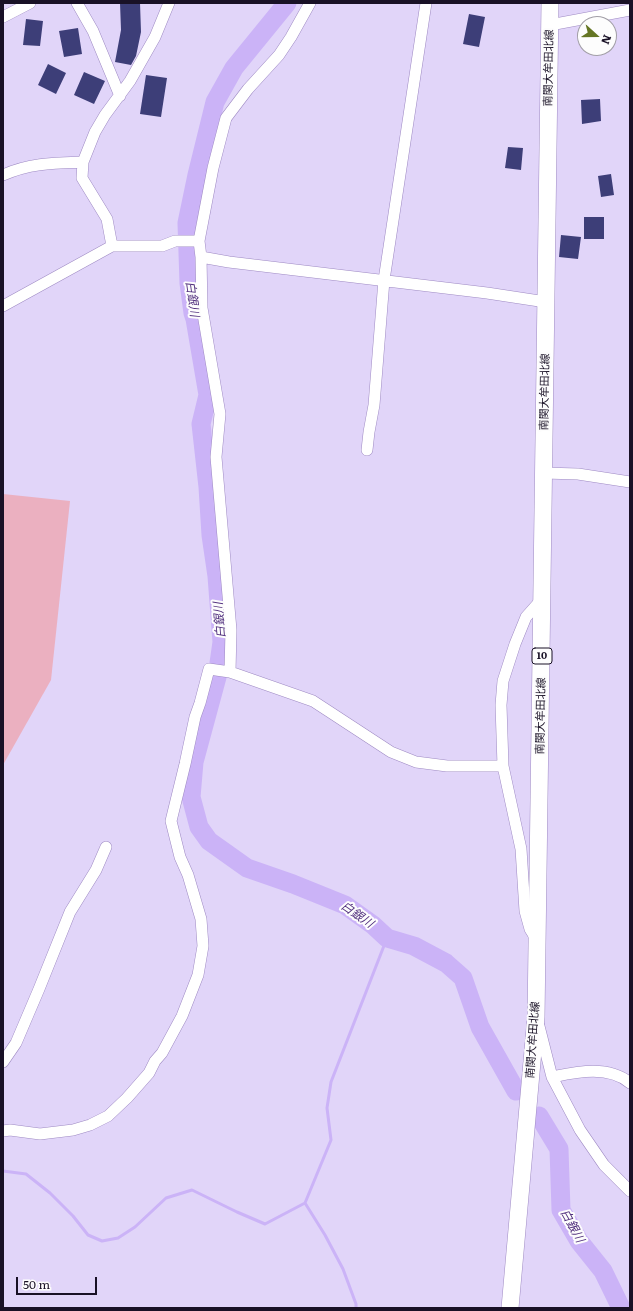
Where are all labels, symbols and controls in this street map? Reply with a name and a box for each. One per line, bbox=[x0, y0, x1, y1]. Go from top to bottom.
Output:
north arrow bbox=[577, 16, 617, 56]
street label: 南関大牟田北線 bbox=[542, 29, 556, 107]
text: N bbox=[598, 33, 616, 47]
water label: 白銀川 bbox=[182, 280, 202, 318]
street label: 南関大牟田北線 bbox=[538, 353, 552, 431]
water label: 白銀川 bbox=[211, 601, 229, 639]
road number: 10 bbox=[532, 648, 552, 664]
street label: 南関大牟田北線 bbox=[534, 677, 548, 755]
water label: 白銀川 bbox=[338, 899, 376, 931]
street label: 南関大牟田北線 bbox=[524, 1001, 542, 1079]
water label: 白銀川 bbox=[557, 1207, 587, 1245]
scale bar bbox=[18, 1269, 99, 1295]
text: 50 m bbox=[23, 1275, 50, 1293]

